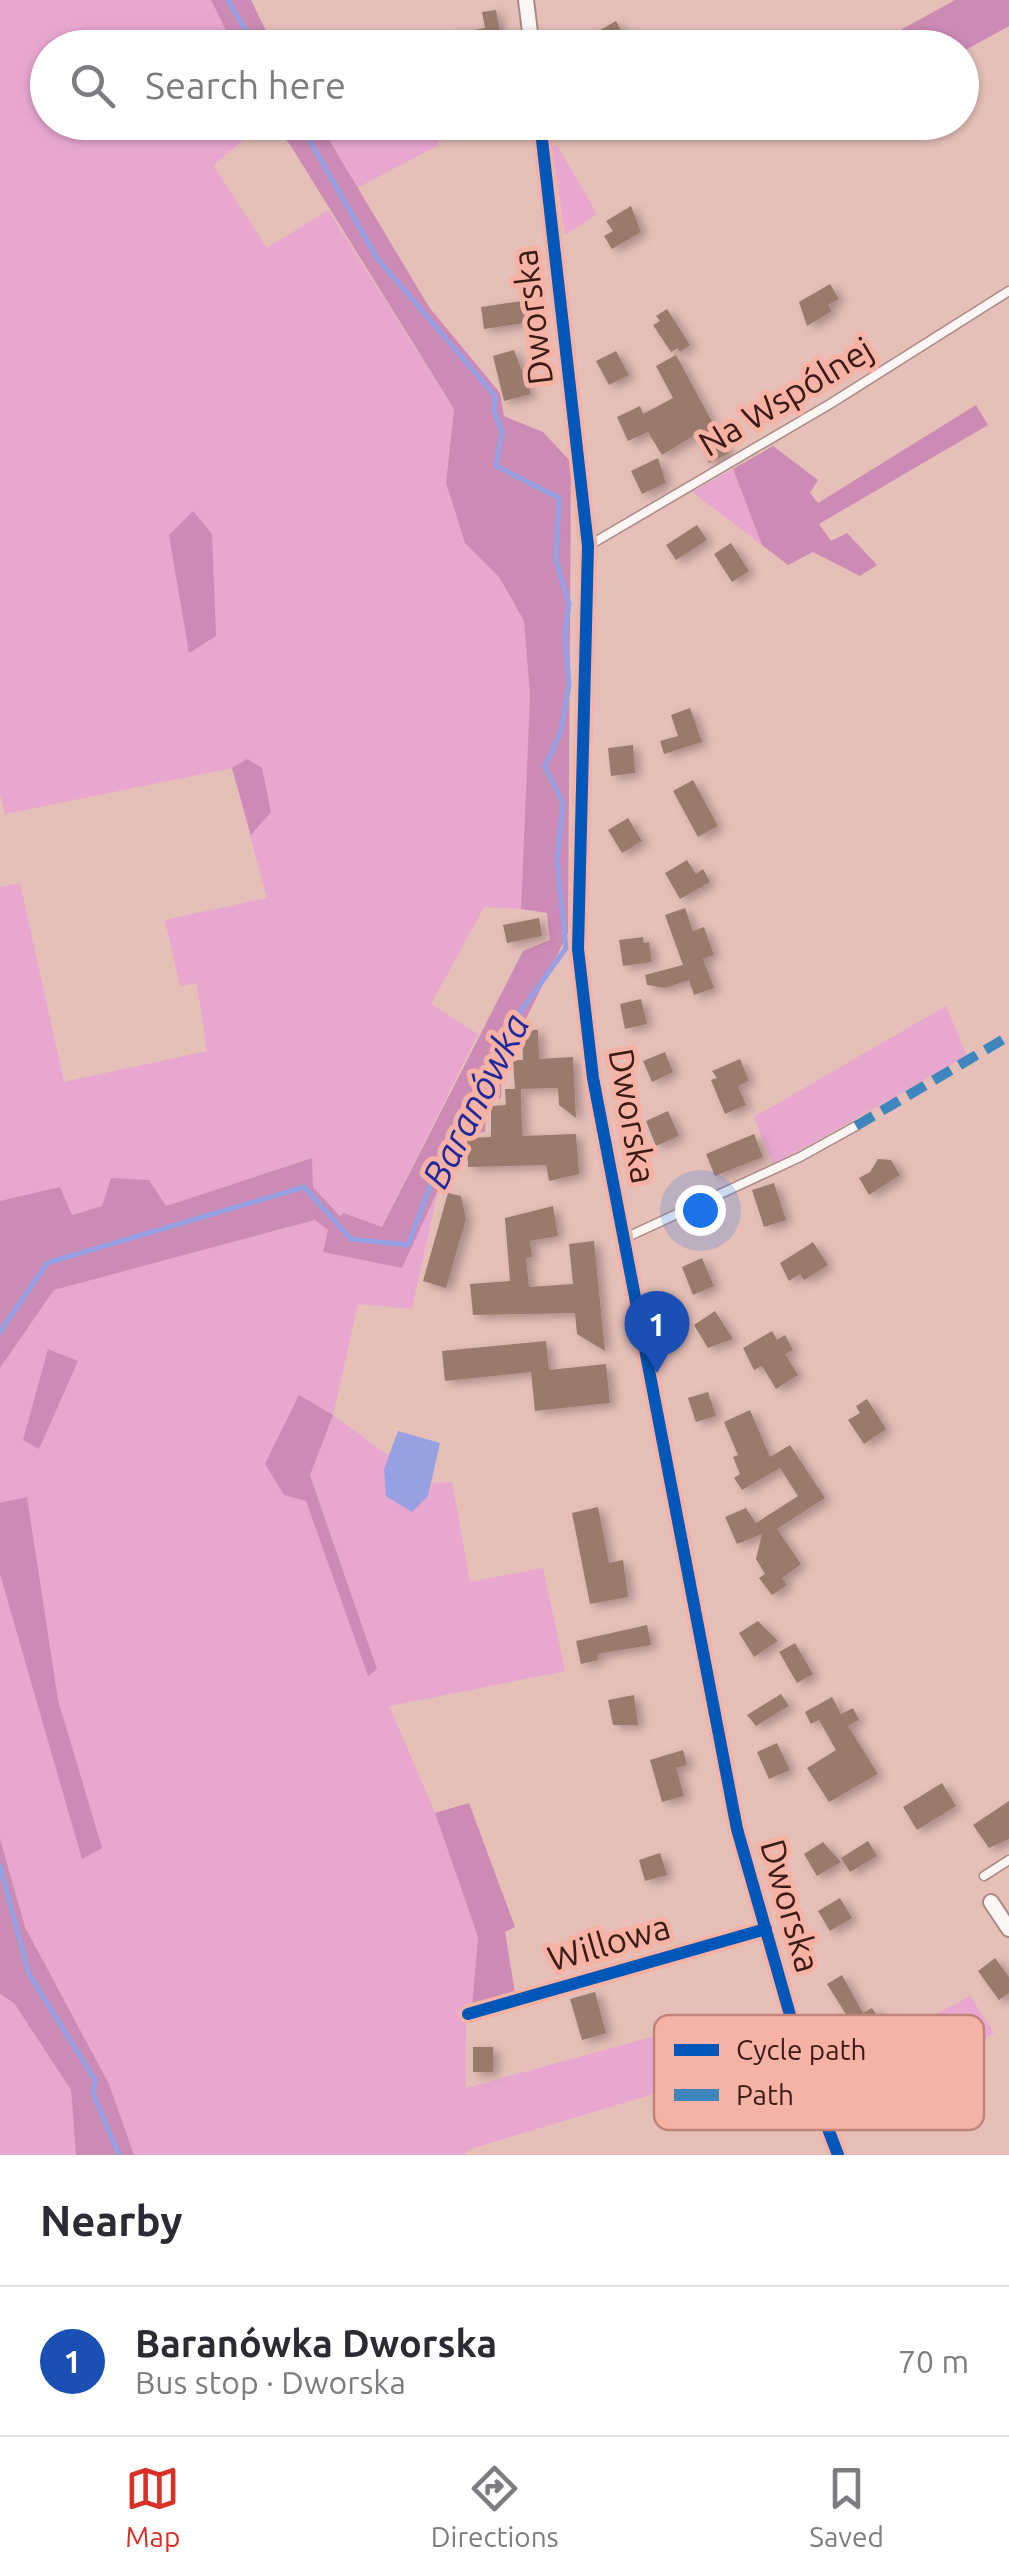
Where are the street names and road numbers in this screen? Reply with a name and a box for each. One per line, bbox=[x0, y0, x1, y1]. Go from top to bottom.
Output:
street label: Dworska bbox=[504, 247, 560, 387]
street label: Na Wspólnej bbox=[691, 328, 880, 464]
street label: Dworska bbox=[601, 1045, 665, 1186]
street label: Dworska bbox=[753, 1835, 829, 1977]
street label: Willowa bbox=[543, 1906, 675, 1979]

